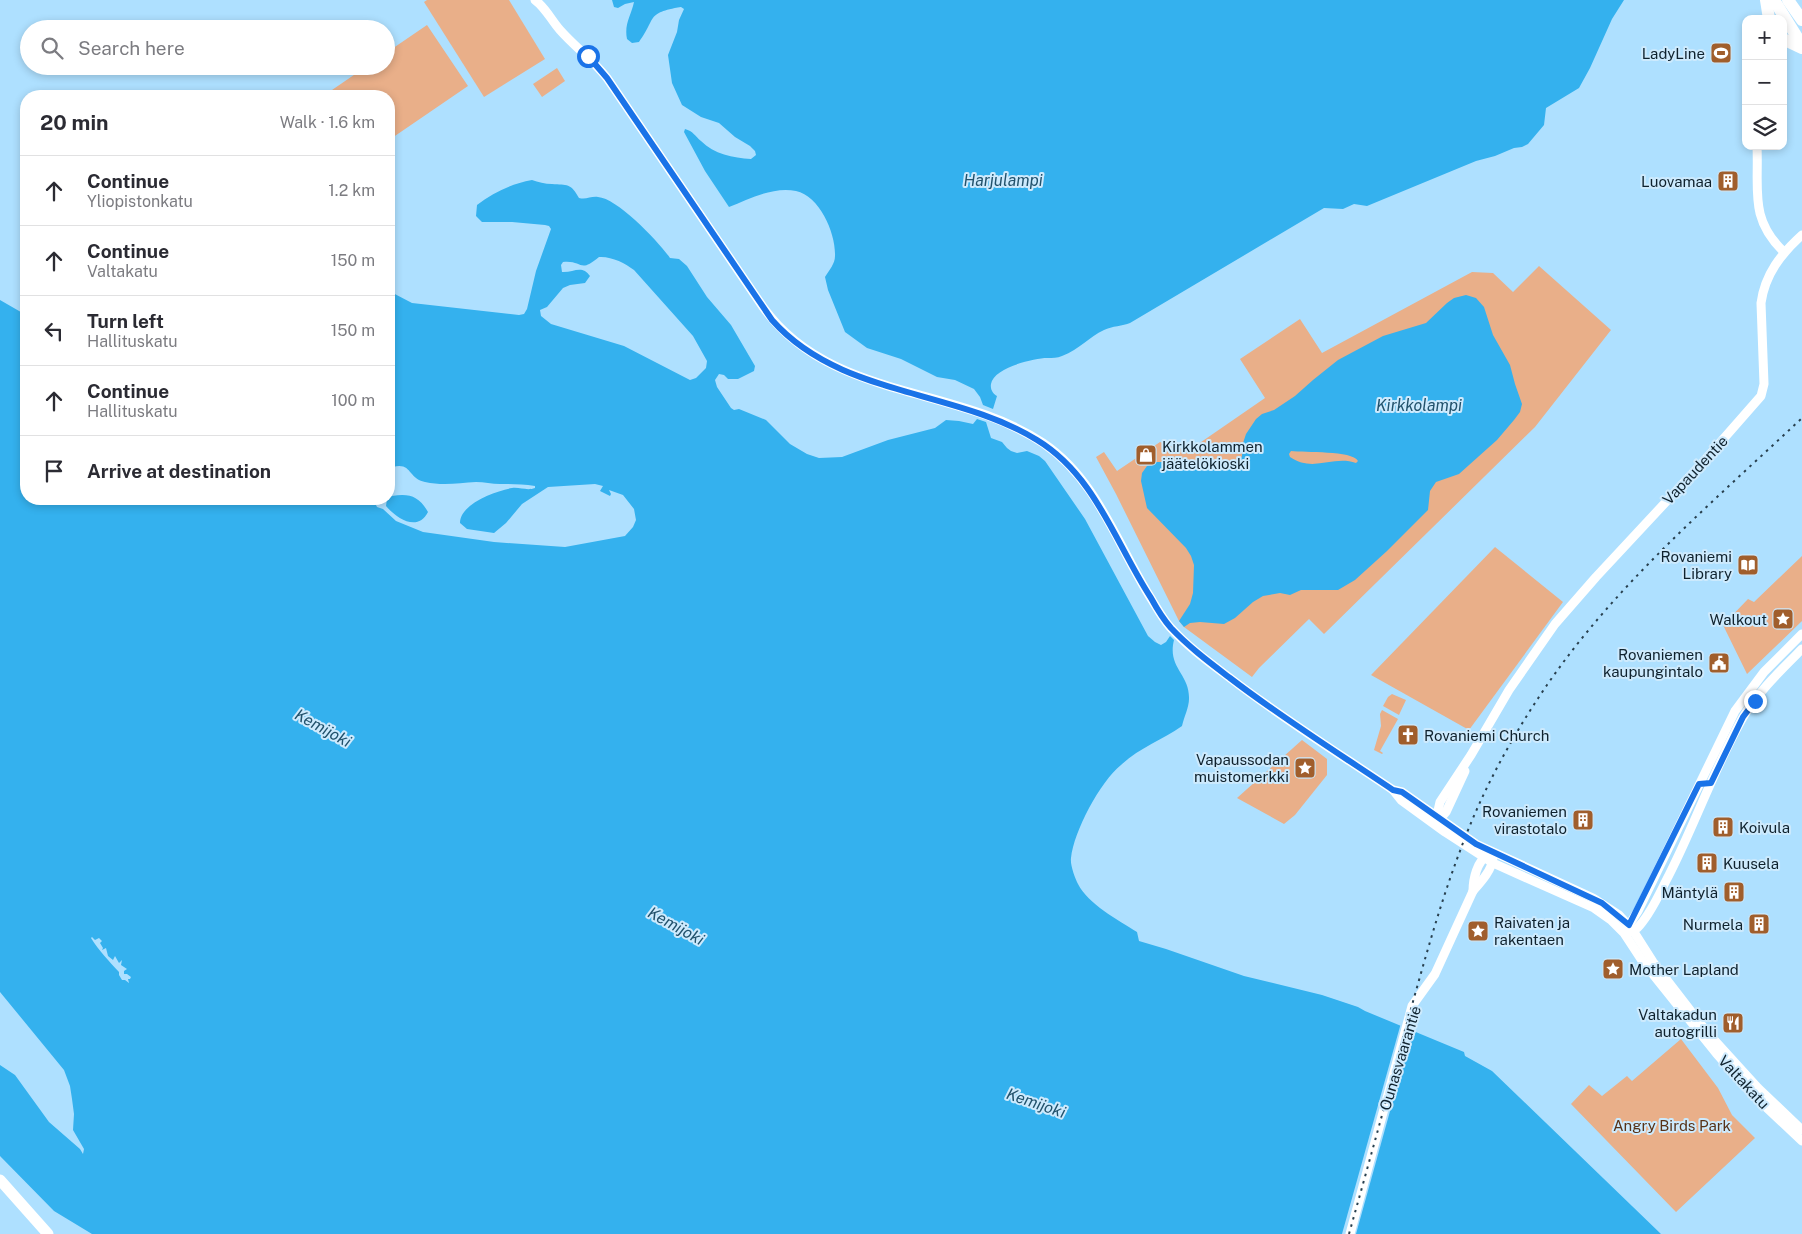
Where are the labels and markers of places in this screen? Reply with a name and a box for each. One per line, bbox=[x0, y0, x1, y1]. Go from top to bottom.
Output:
sports icon: LadyLine bbox=[1709, 41, 1733, 65]
place label: LadyLine bbox=[1642, 45, 1705, 62]
building icon: Luovamaa bbox=[1716, 169, 1740, 193]
place label: Luovamaa bbox=[1641, 173, 1712, 190]
place label: Kirkkolammen jäätelökioski bbox=[1161, 438, 1263, 472]
shop icon: Kirkkolammen jäätelökioski bbox=[1134, 443, 1158, 467]
place label: Rovaniemi Library bbox=[1661, 548, 1732, 582]
library icon: Rovaniemi Library bbox=[1736, 553, 1760, 577]
place icon: Walkout bbox=[1771, 607, 1795, 631]
place label: Walkout bbox=[1710, 611, 1767, 628]
place label: Rovaniemen kaupungintalo bbox=[1603, 646, 1703, 680]
public building icon: Rovaniemen kaupungintalo bbox=[1707, 651, 1731, 675]
church icon: Rovaniemi Church bbox=[1396, 723, 1420, 747]
place label: Rovaniemi Church bbox=[1424, 727, 1549, 744]
place label: Vapaussodan muistomerkki bbox=[1194, 751, 1289, 785]
place icon: Vapaussodan muistomerkki bbox=[1293, 756, 1317, 780]
place label: Rovaniemen virastotalo bbox=[1482, 803, 1567, 837]
building icon: Rovaniemen virastotalo bbox=[1571, 808, 1595, 832]
building icon: Koivula bbox=[1711, 815, 1735, 839]
place label: Koivula bbox=[1739, 819, 1790, 836]
building icon: Kuusela bbox=[1695, 851, 1719, 875]
place label: Kuusela bbox=[1723, 855, 1779, 872]
building icon: Mäntylä bbox=[1722, 880, 1746, 904]
place label: Mäntylä bbox=[1662, 884, 1718, 901]
building icon: Nurmela bbox=[1747, 912, 1771, 936]
place label: Raivaten ja rakentaen bbox=[1494, 914, 1570, 948]
place label: Nurmela bbox=[1683, 916, 1743, 933]
place icon: Raivaten ja rakentaen bbox=[1466, 919, 1490, 943]
place icon: Mother Lapland bbox=[1601, 957, 1625, 981]
place label: Mother Lapland bbox=[1629, 961, 1739, 978]
place label: Valtakadun autogrilli bbox=[1638, 1006, 1717, 1040]
restaurant icon: Valtakadun autogrilli bbox=[1721, 1011, 1745, 1035]

